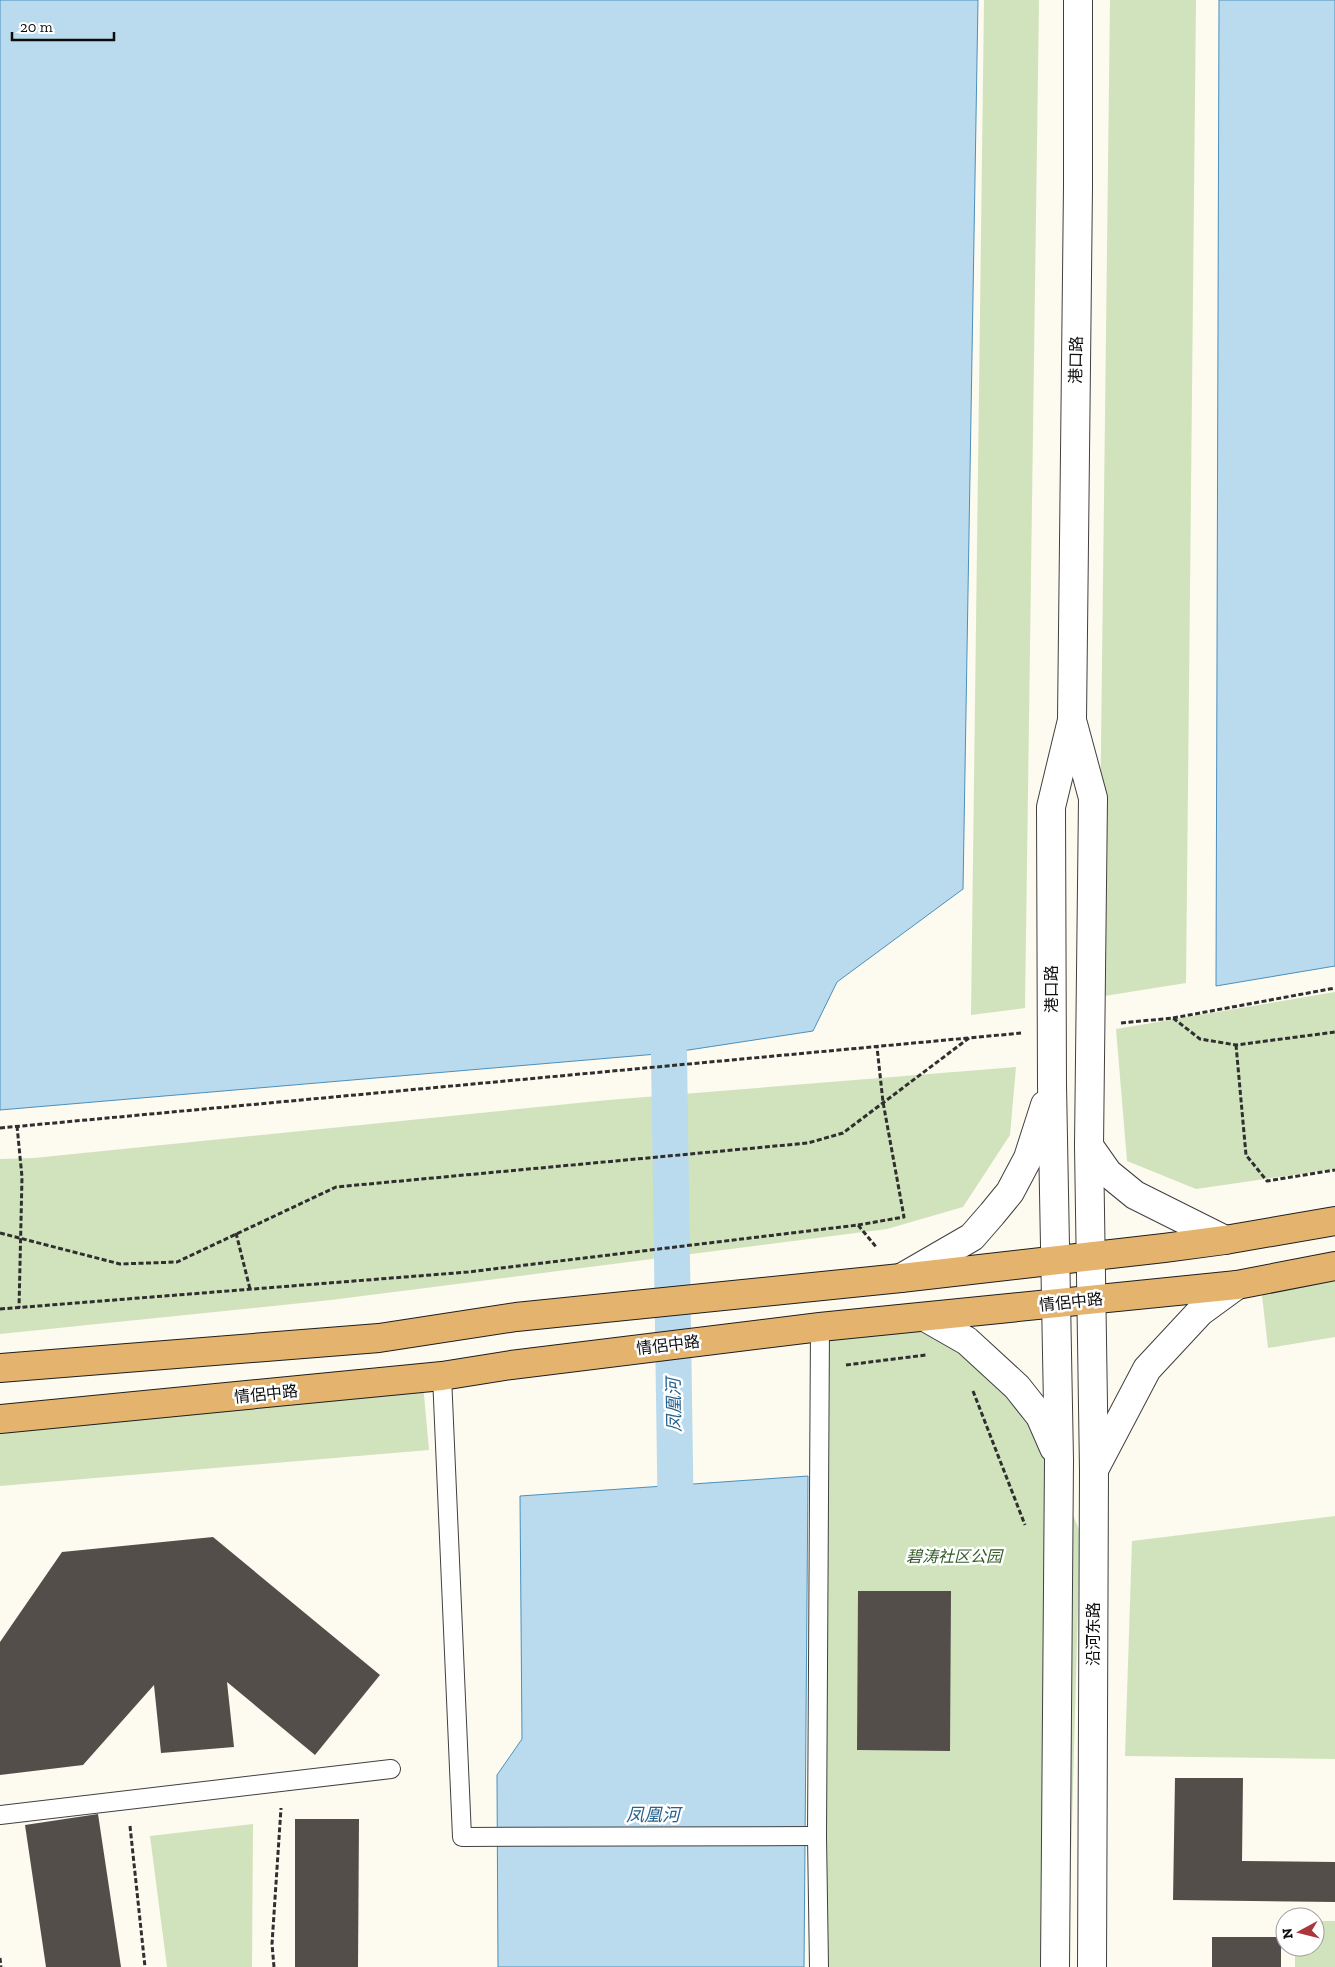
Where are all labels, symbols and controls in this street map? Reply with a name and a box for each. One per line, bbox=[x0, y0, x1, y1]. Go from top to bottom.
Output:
scale bar bbox=[12, 10, 115, 42]
text: 20 m bbox=[20, 18, 53, 36]
street label: 港口路 bbox=[1066, 336, 1086, 384]
street label: 港口路 bbox=[1042, 965, 1061, 1013]
street label: 情侶中路 bbox=[1038, 1289, 1104, 1315]
street label: 情侶中路 bbox=[635, 1332, 701, 1358]
water label: 凤凰河 bbox=[662, 1375, 685, 1432]
street label: 情侶中路 bbox=[233, 1381, 299, 1407]
park label: 碧涛社区公园 bbox=[906, 1547, 1004, 1566]
street label: 沿河东路 bbox=[1084, 1602, 1103, 1666]
water label: 凤凰河 bbox=[626, 1804, 683, 1826]
north arrow bbox=[1275, 1907, 1325, 1957]
text: N bbox=[1278, 1927, 1297, 1940]

